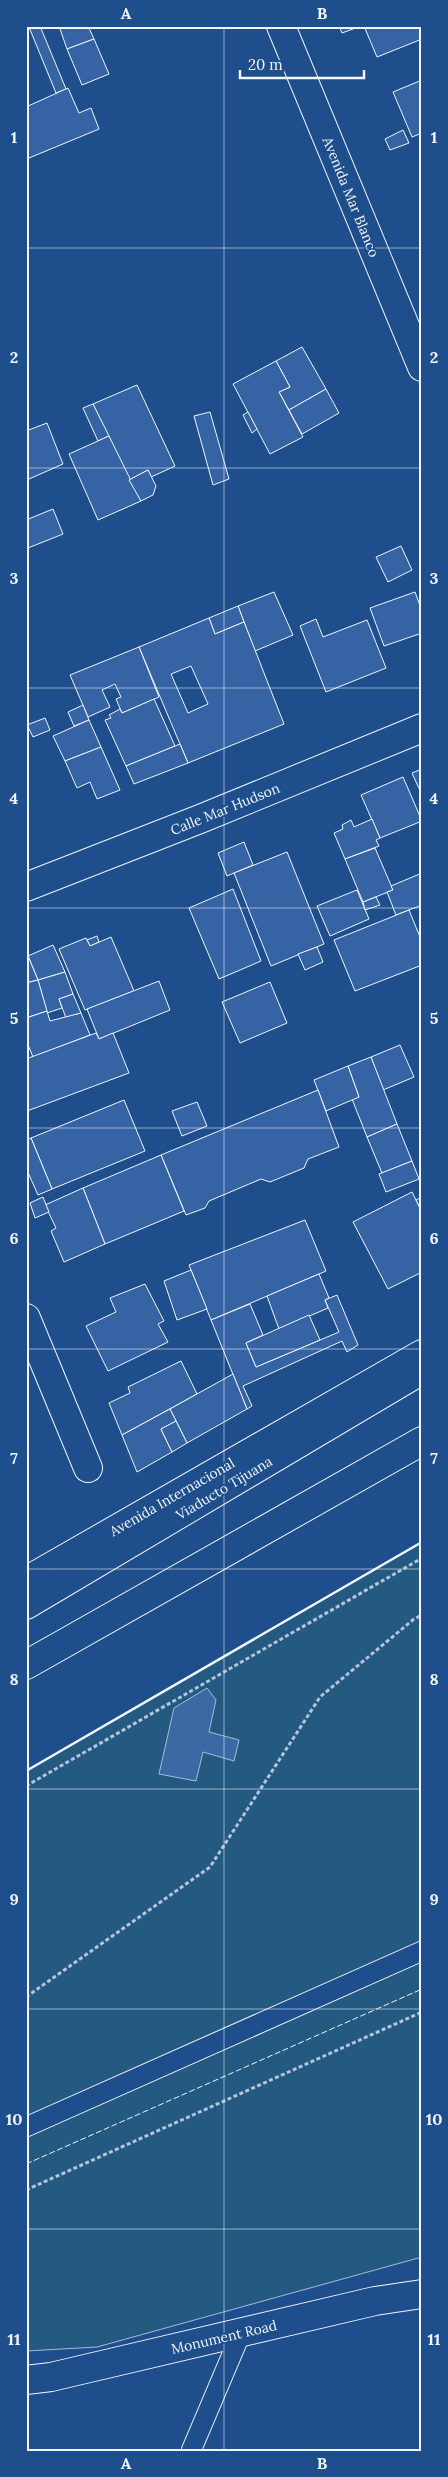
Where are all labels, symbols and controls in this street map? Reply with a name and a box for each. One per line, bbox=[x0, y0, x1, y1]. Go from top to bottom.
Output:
text: A bbox=[121, 3, 132, 23]
text: B bbox=[317, 3, 328, 23]
scale bar bbox=[240, 48, 364, 80]
text: 20 m bbox=[248, 55, 283, 74]
text: 1 bbox=[11, 127, 17, 147]
text: 1 bbox=[431, 127, 437, 147]
street label: Avenida Mar Blanco bbox=[318, 133, 383, 260]
text: 2 bbox=[10, 347, 18, 367]
text: 2 bbox=[430, 347, 438, 367]
text: 3 bbox=[10, 568, 19, 588]
text: 3 bbox=[430, 568, 439, 588]
street label: Calle Mar Hudson bbox=[168, 779, 283, 839]
text: 4 bbox=[10, 788, 19, 808]
text: 4 bbox=[430, 788, 439, 808]
text: 5 bbox=[10, 1008, 19, 1028]
text: 5 bbox=[430, 1008, 439, 1028]
text: 6 bbox=[9, 1228, 19, 1248]
text: 6 bbox=[429, 1228, 439, 1248]
text: 7 bbox=[10, 1448, 18, 1468]
text: 7 bbox=[430, 1448, 438, 1468]
street label: Viaducto Tijuana bbox=[172, 1452, 275, 1524]
street label: Avenida Internacional bbox=[105, 1454, 238, 1541]
text: 8 bbox=[9, 1669, 19, 1689]
text: 8 bbox=[429, 1669, 439, 1689]
text: 9 bbox=[9, 1889, 19, 1909]
text: 9 bbox=[429, 1889, 439, 1909]
text: 10 bbox=[6, 2109, 22, 2129]
text: 10 bbox=[426, 2109, 442, 2129]
street label: Monument Road bbox=[169, 2316, 279, 2358]
text: 11 bbox=[8, 2329, 21, 2349]
text: 11 bbox=[428, 2329, 441, 2349]
text: A bbox=[121, 2453, 132, 2473]
text: B bbox=[317, 2453, 328, 2473]

